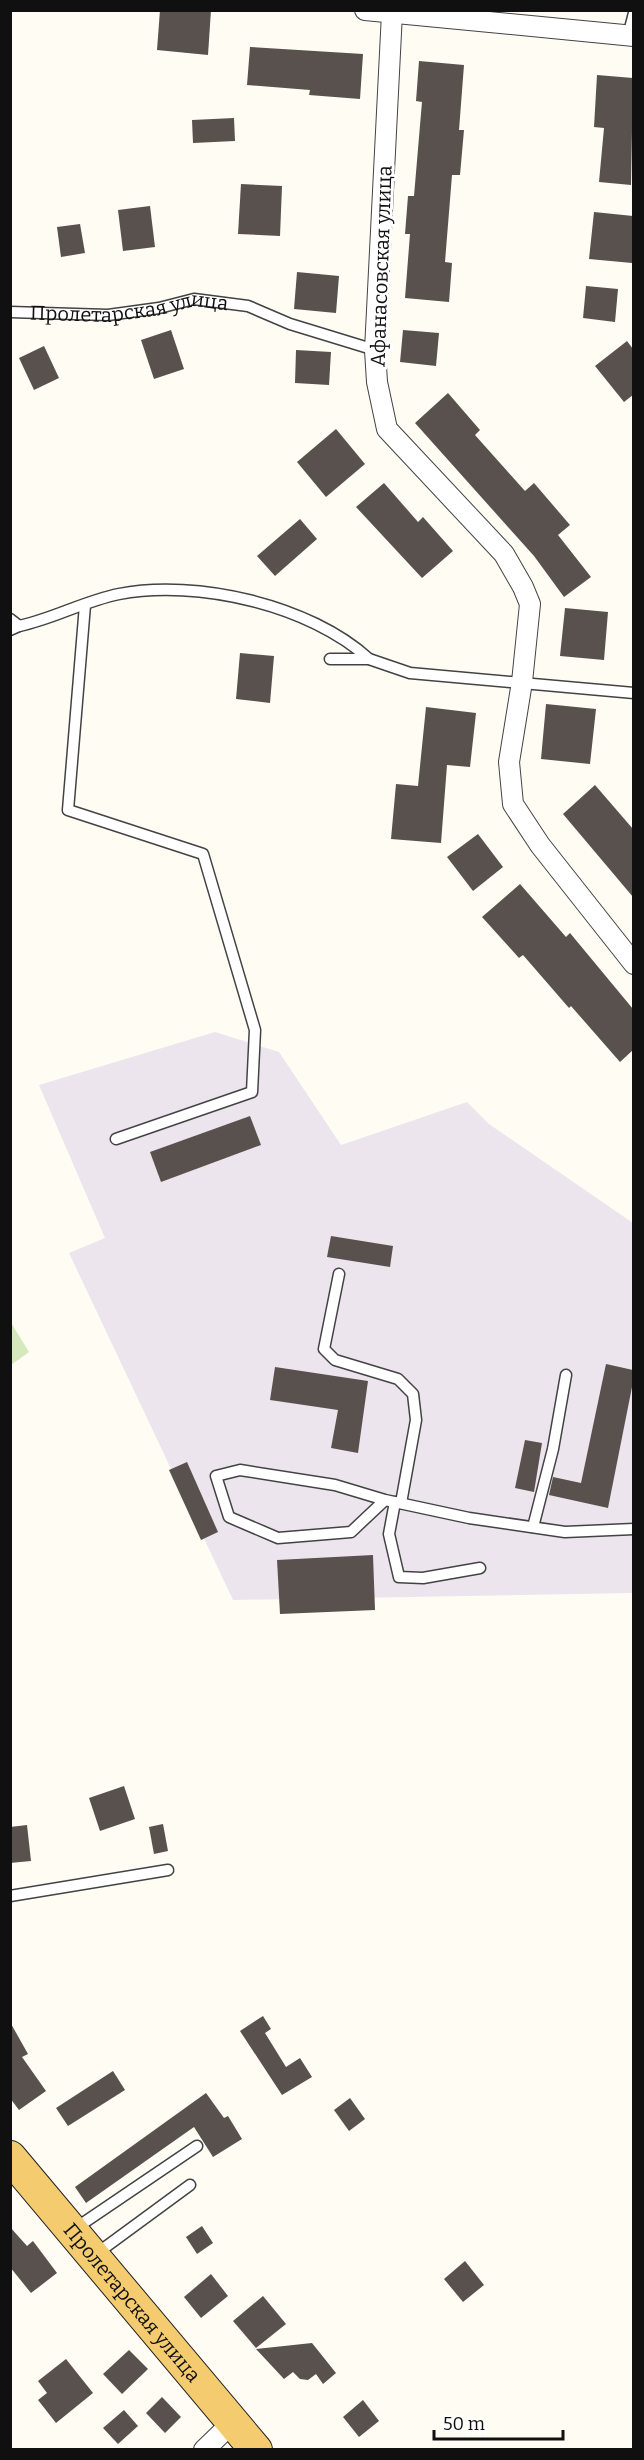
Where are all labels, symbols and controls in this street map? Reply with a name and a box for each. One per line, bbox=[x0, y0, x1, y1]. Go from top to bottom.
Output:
street label: Афанасовская улица bbox=[365, 165, 397, 367]
street label: Пролетарская улица bbox=[30, 287, 230, 327]
street label: Пролетарская улица bbox=[59, 2218, 206, 2387]
scale bar bbox=[434, 2403, 563, 2441]
text: 50 m bbox=[443, 2413, 485, 2435]

